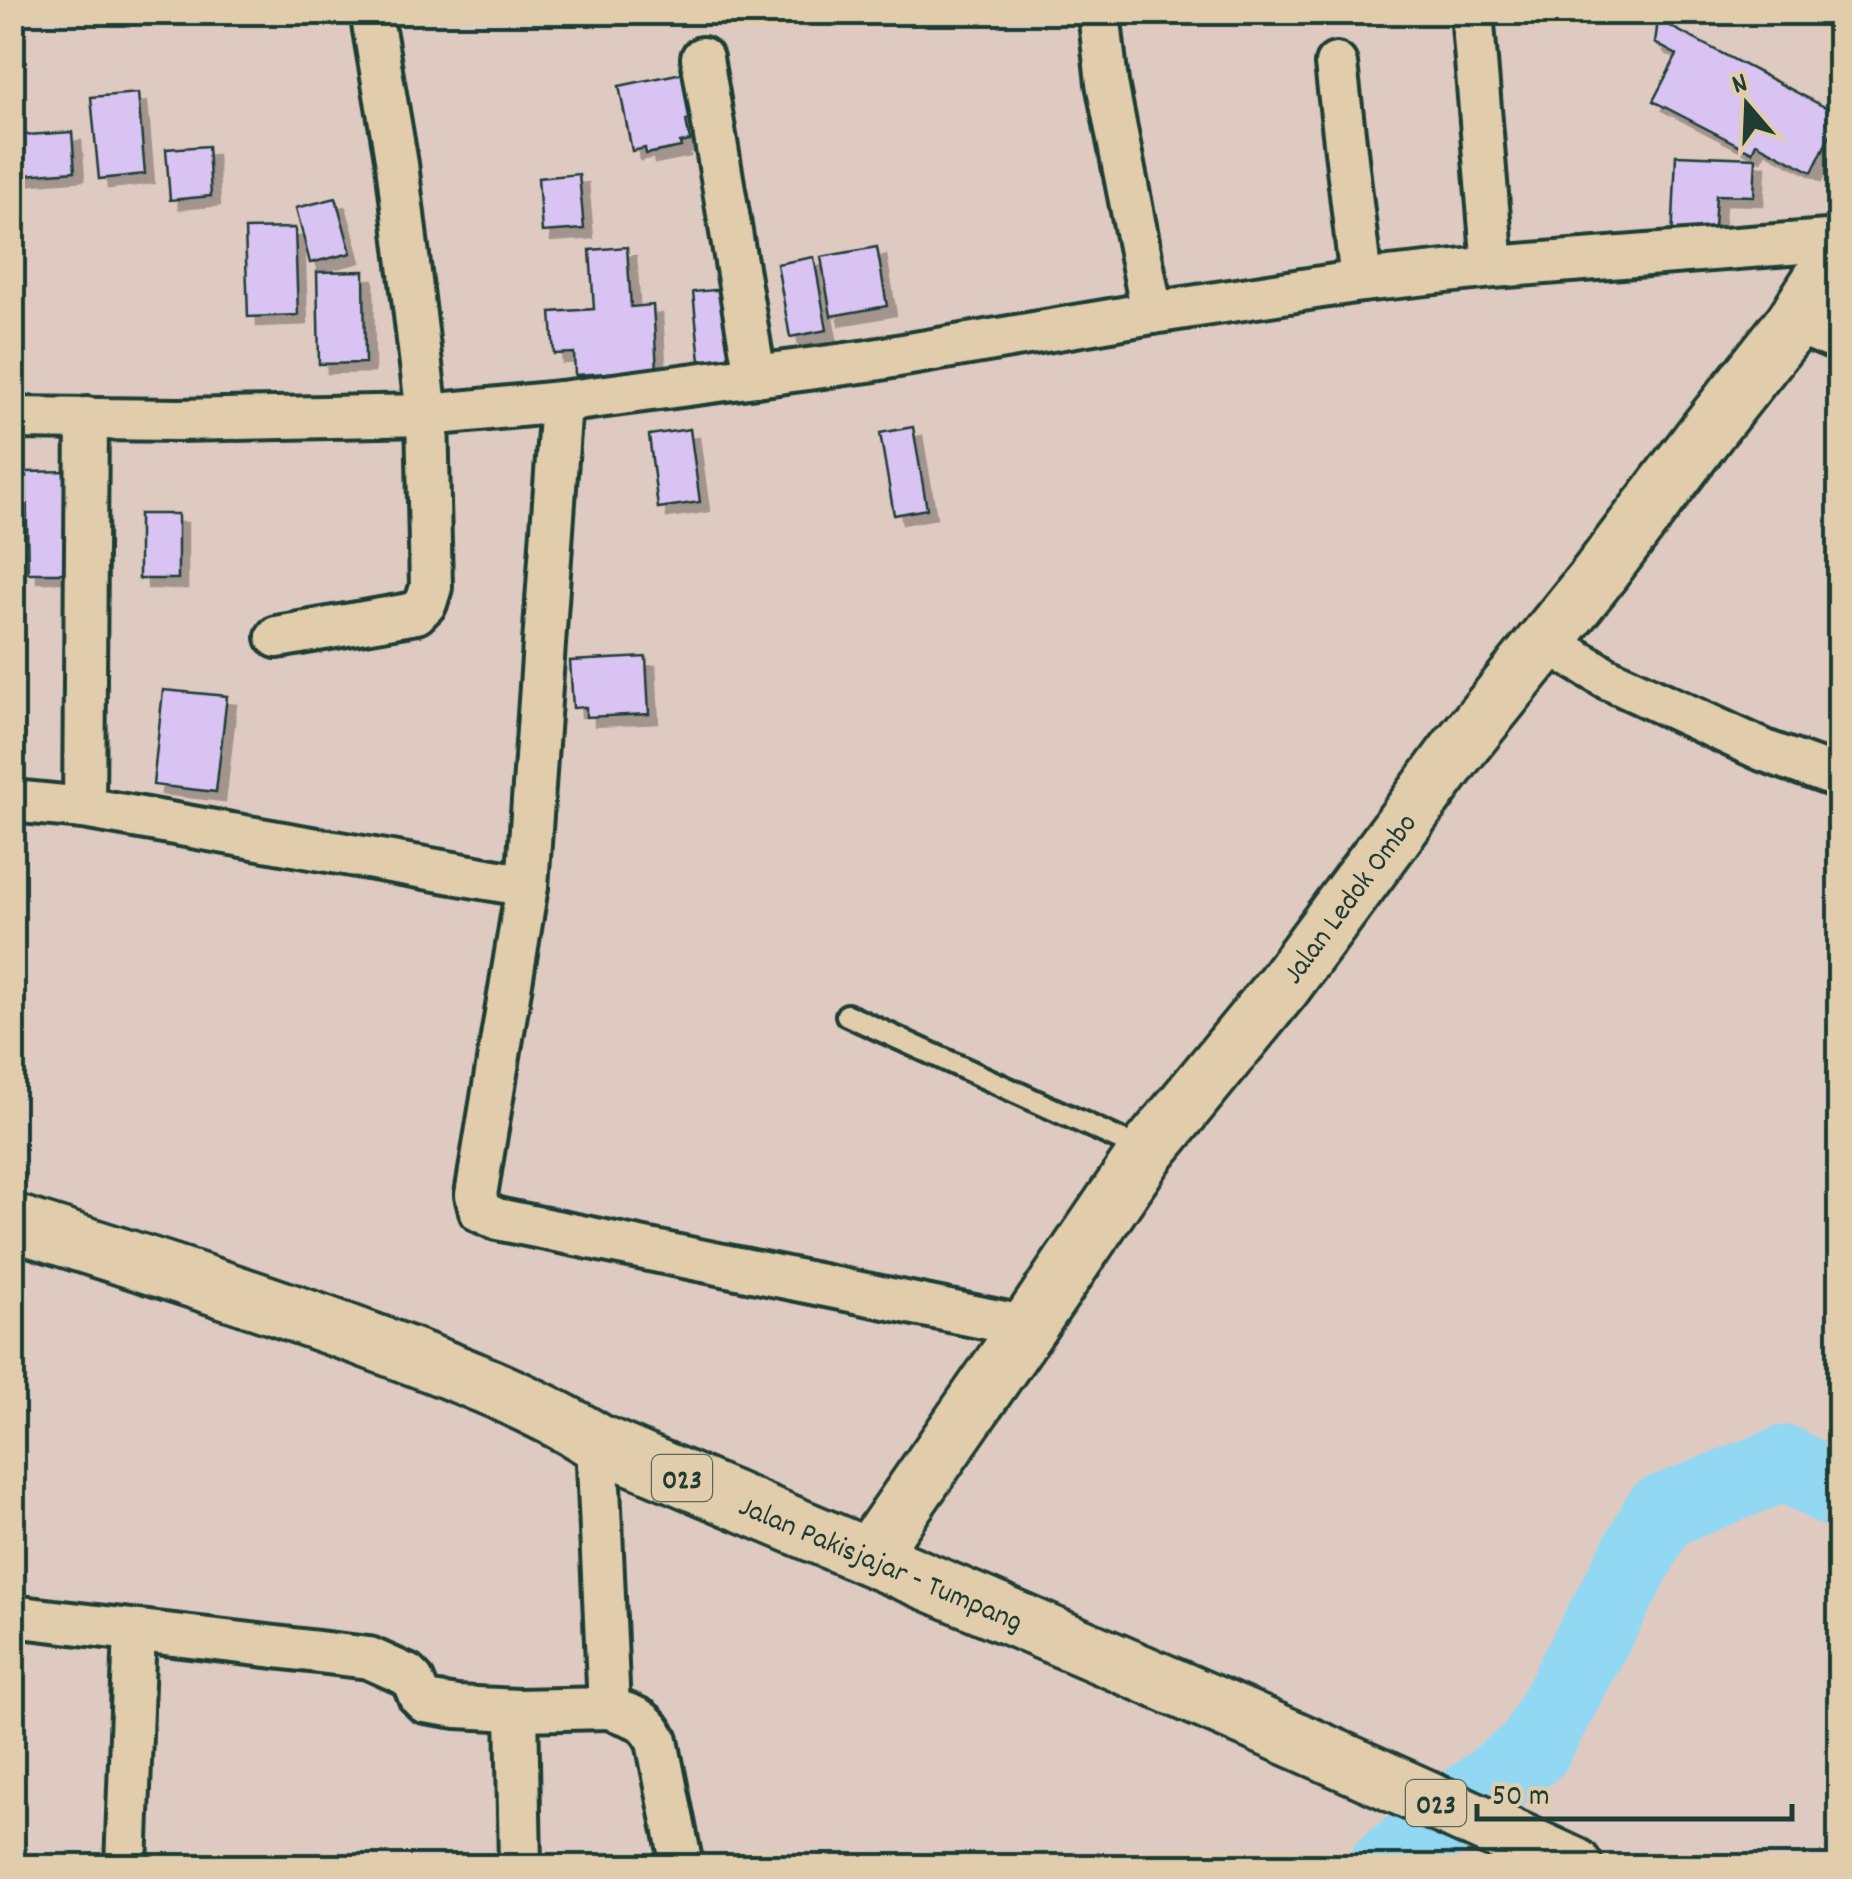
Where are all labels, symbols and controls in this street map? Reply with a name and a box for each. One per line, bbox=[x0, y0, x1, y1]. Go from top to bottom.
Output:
north arrow bbox=[1697, 55, 1797, 155]
text: N bbox=[1727, 65, 1754, 107]
street label: Jalan Ledok Ombo bbox=[1274, 806, 1430, 995]
road number: 023 bbox=[652, 1455, 712, 1501]
street label: Jalan Pakisjajar - Tumpang bbox=[731, 1487, 1028, 1646]
scale bar bbox=[1477, 1759, 1792, 1821]
text: 50 m bbox=[1492, 1777, 1550, 1820]
road number: 023 bbox=[1406, 1780, 1466, 1826]

